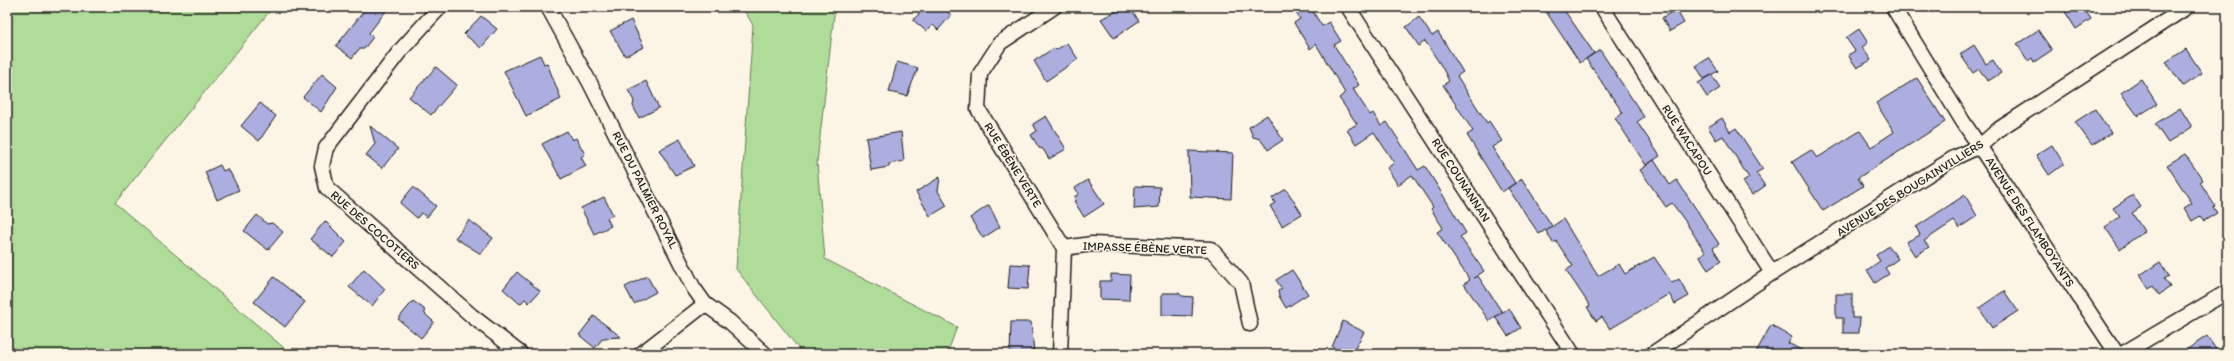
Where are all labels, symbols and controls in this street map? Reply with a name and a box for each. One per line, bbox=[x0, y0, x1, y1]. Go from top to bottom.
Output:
street label: RUE WACAPOU bbox=[1659, 102, 1715, 178]
street label: RUE ÉBÈNE VERTE bbox=[981, 120, 1045, 210]
street label: RUE DU PALMIER ROYAL bbox=[609, 129, 681, 251]
street label: RUE COUNANNAN bbox=[1429, 136, 1493, 224]
street label: AVENUE DES BOUGAINVILLIERS bbox=[1834, 137, 1986, 239]
street label: AVENUE DES FLAMBOYANTS bbox=[1983, 154, 2077, 290]
street label: RUE DES COCOTIERS bbox=[328, 188, 422, 272]
street label: IMPASSE ÉBÈNE VERTE bbox=[1083, 239, 1208, 257]

